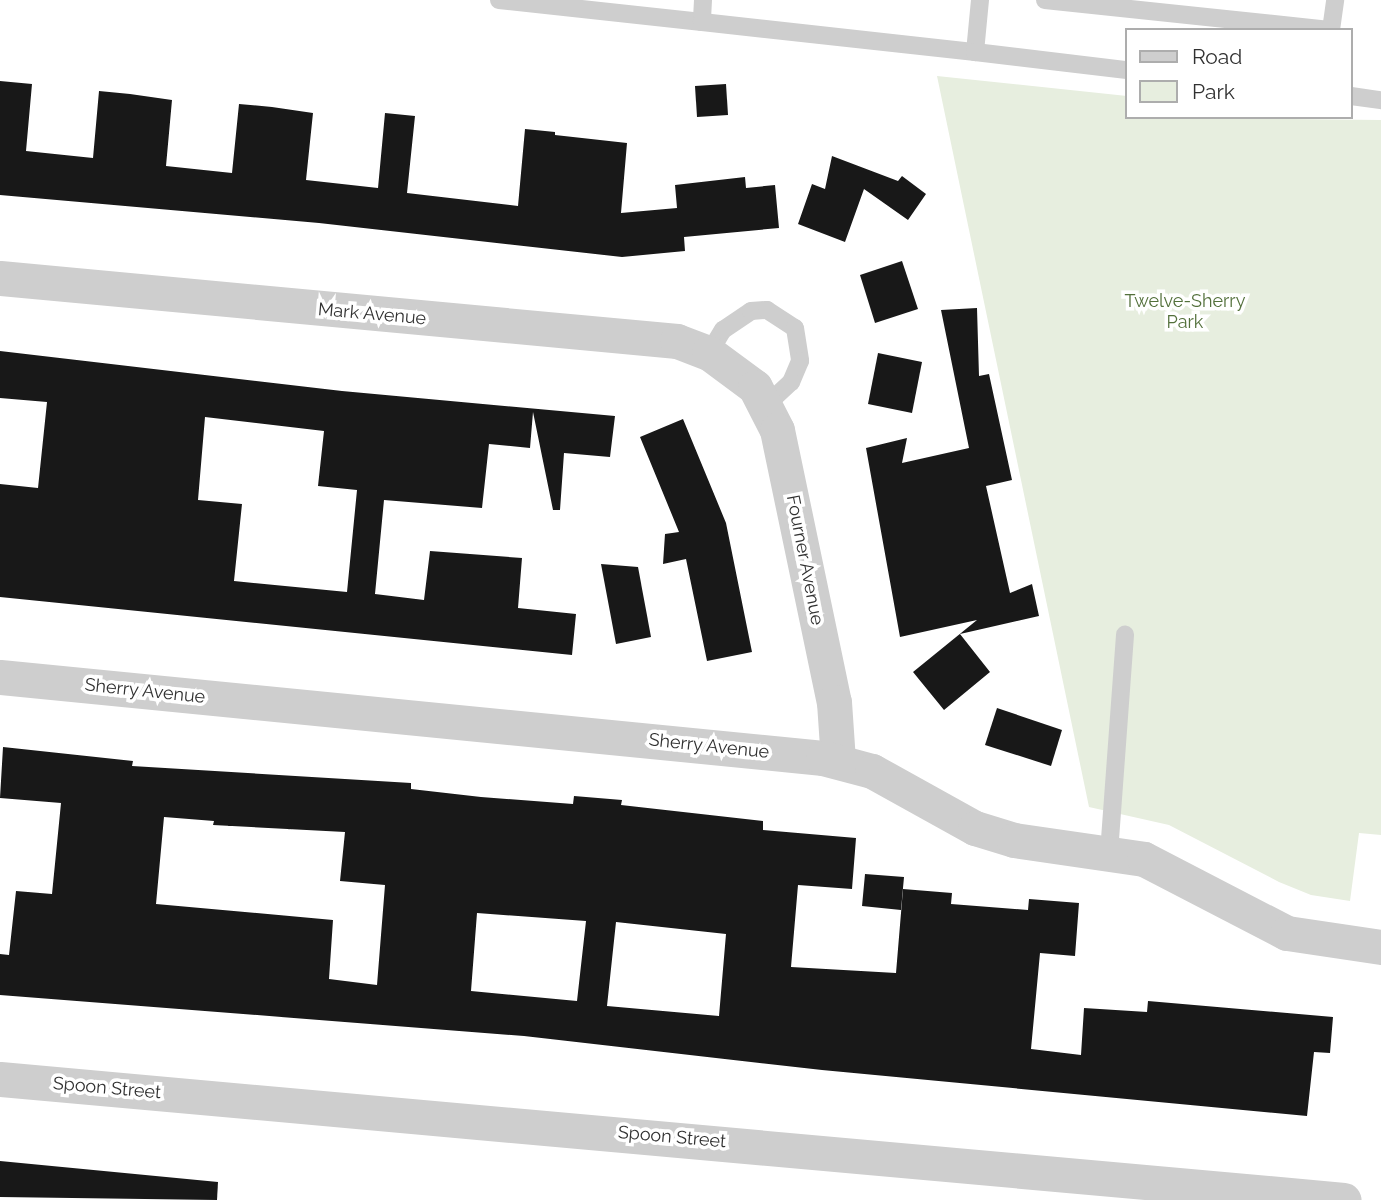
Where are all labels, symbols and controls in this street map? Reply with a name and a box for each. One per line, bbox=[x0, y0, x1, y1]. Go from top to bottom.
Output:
legend bbox=[1126, 28, 1353, 119]
text: Road bbox=[1192, 44, 1242, 69]
text: Park bbox=[1192, 79, 1235, 104]
park label: Twelve-Sherry Park bbox=[1125, 291, 1245, 334]
street label: Mark Avenue bbox=[317, 298, 427, 330]
street label: Fourner Avenue bbox=[782, 493, 828, 627]
street label: Sherry Avenue bbox=[83, 674, 207, 708]
street label: Sherry Avenue bbox=[647, 729, 771, 763]
street label: Spoon Street bbox=[52, 1073, 162, 1103]
street label: Spoon Street bbox=[617, 1122, 727, 1152]

